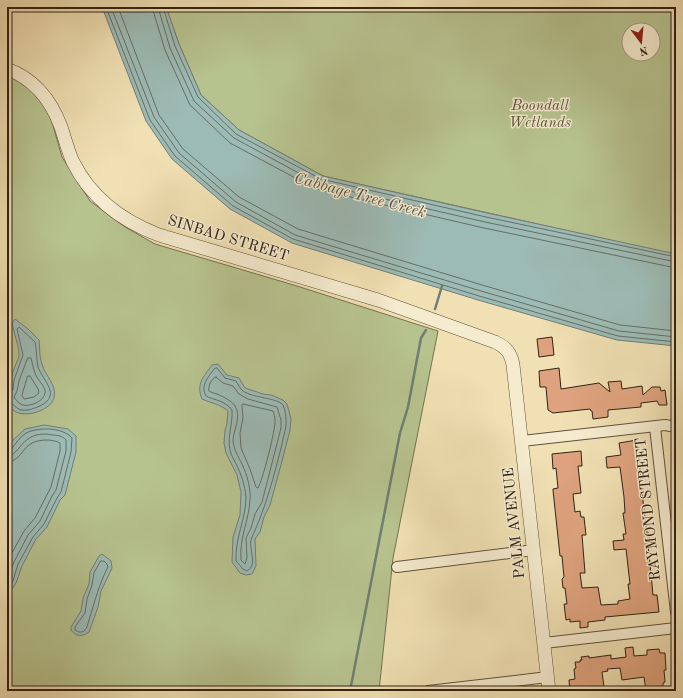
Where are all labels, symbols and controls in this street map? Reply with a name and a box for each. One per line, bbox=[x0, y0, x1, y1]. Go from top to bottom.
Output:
north arrow bbox=[621, 22, 661, 62]
text: N bbox=[637, 44, 649, 57]
park label: Boondall Wetlands bbox=[509, 99, 571, 131]
water label: Cabbage Tree Creek bbox=[292, 171, 428, 221]
street label: SINBAD STREET bbox=[166, 213, 290, 265]
street label: RAYMOND STREET bbox=[634, 437, 664, 581]
street label: PALM AVENUE bbox=[502, 467, 528, 579]

